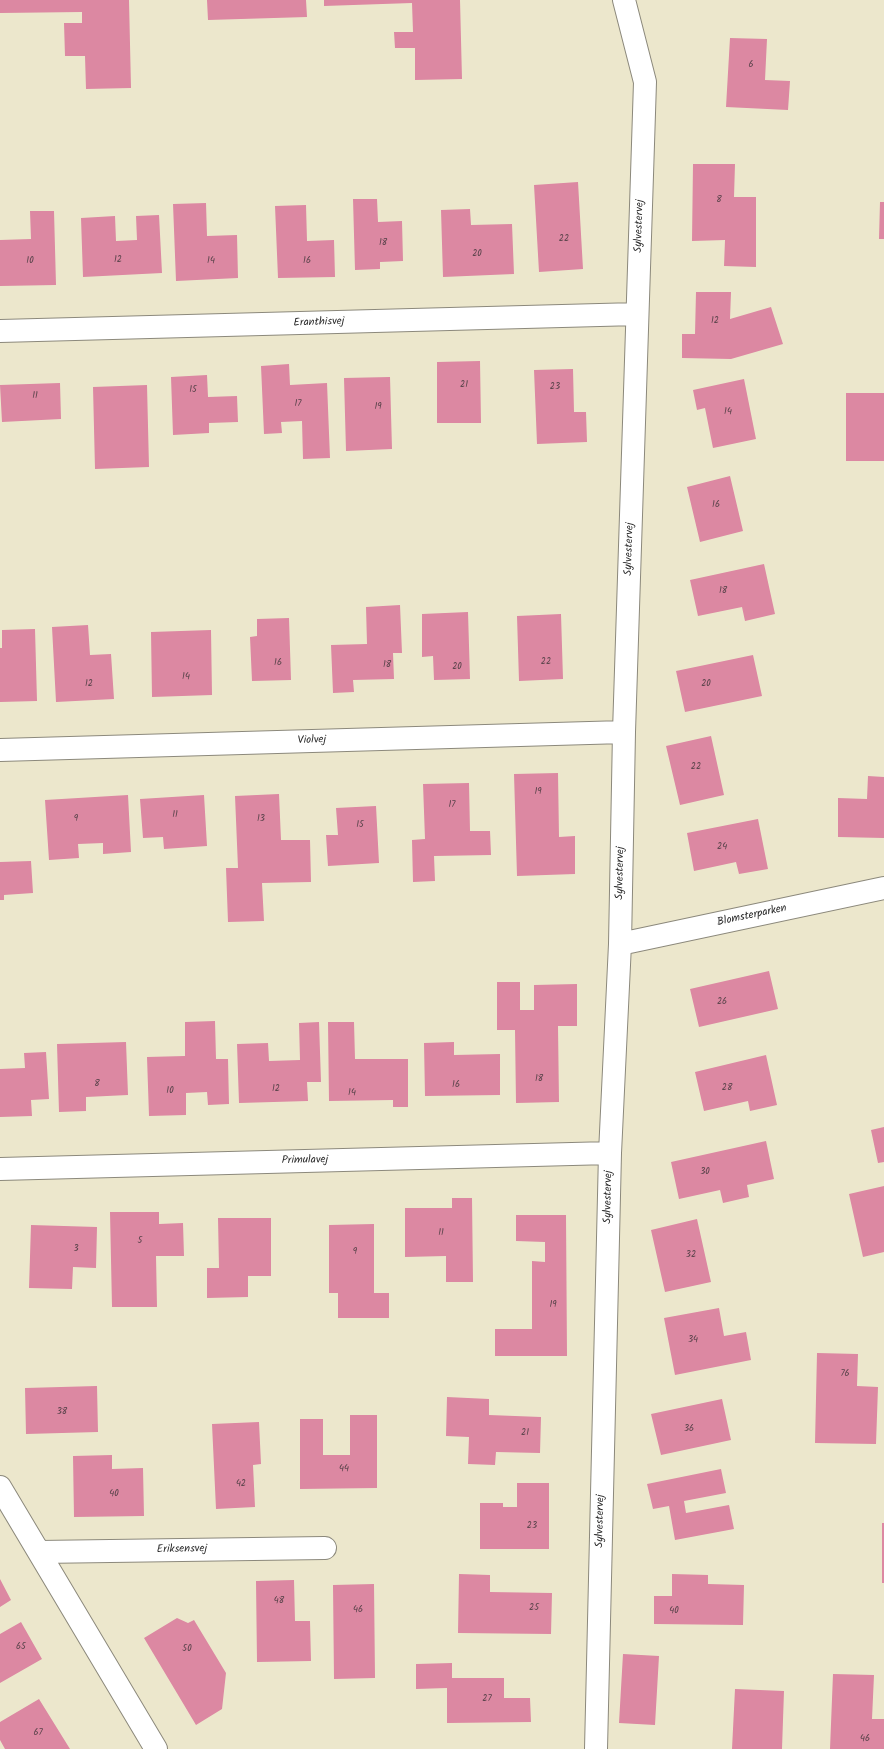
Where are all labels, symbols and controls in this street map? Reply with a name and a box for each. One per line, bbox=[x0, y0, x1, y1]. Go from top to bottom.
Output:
house number: 6 bbox=[748, 60, 754, 70]
house number: 8 bbox=[716, 195, 722, 205]
street label: Sylvestervej bbox=[632, 199, 648, 253]
house number: 22 bbox=[559, 234, 569, 244]
house number: 18 bbox=[379, 238, 387, 248]
house number: 20 bbox=[472, 249, 482, 259]
house number: 12 bbox=[114, 255, 122, 265]
house number: 10 bbox=[26, 256, 34, 266]
house number: 14 bbox=[207, 256, 215, 266]
house number: 16 bbox=[303, 256, 311, 266]
street label: Eranthisvej bbox=[293, 316, 345, 330]
house number: 12 bbox=[711, 316, 719, 326]
house number: 21 bbox=[460, 380, 468, 390]
house number: 23 bbox=[550, 382, 560, 392]
house number: 15 bbox=[189, 385, 197, 395]
house number: 11 bbox=[32, 391, 38, 401]
house number: 17 bbox=[295, 399, 301, 409]
house number: 19 bbox=[374, 402, 382, 412]
house number: 14 bbox=[724, 407, 732, 417]
house number: 16 bbox=[712, 500, 720, 510]
street label: Sylvestervej bbox=[622, 522, 638, 576]
house number: 18 bbox=[719, 586, 727, 596]
house number: 22 bbox=[541, 657, 551, 667]
house number: 16 bbox=[274, 658, 282, 668]
house number: 18 bbox=[383, 660, 391, 670]
house number: 20 bbox=[452, 662, 462, 672]
house number: 14 bbox=[182, 672, 190, 682]
house number: 12 bbox=[85, 679, 93, 689]
house number: 20 bbox=[701, 679, 711, 689]
street label: Violvej bbox=[298, 734, 326, 748]
house number: 22 bbox=[691, 762, 701, 772]
house number: 19 bbox=[534, 787, 542, 797]
house number: 17 bbox=[449, 800, 455, 810]
house number: 11 bbox=[172, 810, 178, 820]
house number: 9 bbox=[74, 814, 78, 824]
house number: 13 bbox=[257, 814, 265, 824]
house number: 15 bbox=[356, 820, 364, 830]
house number: 24 bbox=[717, 842, 727, 852]
street label: Sylvestervej bbox=[614, 846, 628, 900]
street label: Blomsterparken bbox=[716, 902, 788, 930]
house number: 26 bbox=[717, 997, 727, 1007]
house number: 18 bbox=[535, 1074, 543, 1084]
house number: 8 bbox=[94, 1079, 100, 1089]
house number: 16 bbox=[452, 1080, 460, 1090]
house number: 28 bbox=[722, 1083, 732, 1093]
house number: 12 bbox=[272, 1084, 280, 1094]
house number: 10 bbox=[166, 1086, 174, 1096]
house number: 14 bbox=[348, 1088, 356, 1098]
street label: Primulavej bbox=[282, 1154, 328, 1168]
house number: 30 bbox=[700, 1167, 710, 1177]
street label: Sylvestervej bbox=[602, 1170, 616, 1224]
house number: 11 bbox=[438, 1228, 444, 1238]
house number: 5 bbox=[138, 1236, 142, 1246]
house number: 3 bbox=[73, 1244, 79, 1254]
house number: 9 bbox=[353, 1247, 357, 1257]
house number: 32 bbox=[686, 1250, 696, 1260]
house number: 19 bbox=[549, 1300, 557, 1310]
house number: 34 bbox=[688, 1335, 698, 1345]
house number: 76 bbox=[840, 1369, 850, 1379]
house number: 38 bbox=[57, 1407, 67, 1417]
house number: 36 bbox=[684, 1424, 694, 1434]
house number: 21 bbox=[521, 1428, 529, 1438]
house number: 44 bbox=[339, 1464, 349, 1474]
house number: 42 bbox=[236, 1479, 246, 1489]
house number: 40 bbox=[109, 1489, 119, 1499]
street label: Sylvestervej bbox=[594, 1494, 608, 1548]
house number: 23 bbox=[527, 1521, 537, 1531]
street label: Eriksensvej bbox=[157, 1543, 207, 1557]
house number: 48 bbox=[274, 1596, 284, 1606]
house number: 25 bbox=[529, 1603, 539, 1613]
house number: 46 bbox=[353, 1605, 363, 1615]
house number: 40 bbox=[669, 1606, 679, 1616]
house number: 65 bbox=[16, 1642, 26, 1652]
house number: 50 bbox=[182, 1644, 192, 1654]
house number: 27 bbox=[482, 1694, 492, 1704]
house number: 67 bbox=[33, 1728, 43, 1738]
house number: 46 bbox=[860, 1734, 870, 1744]

